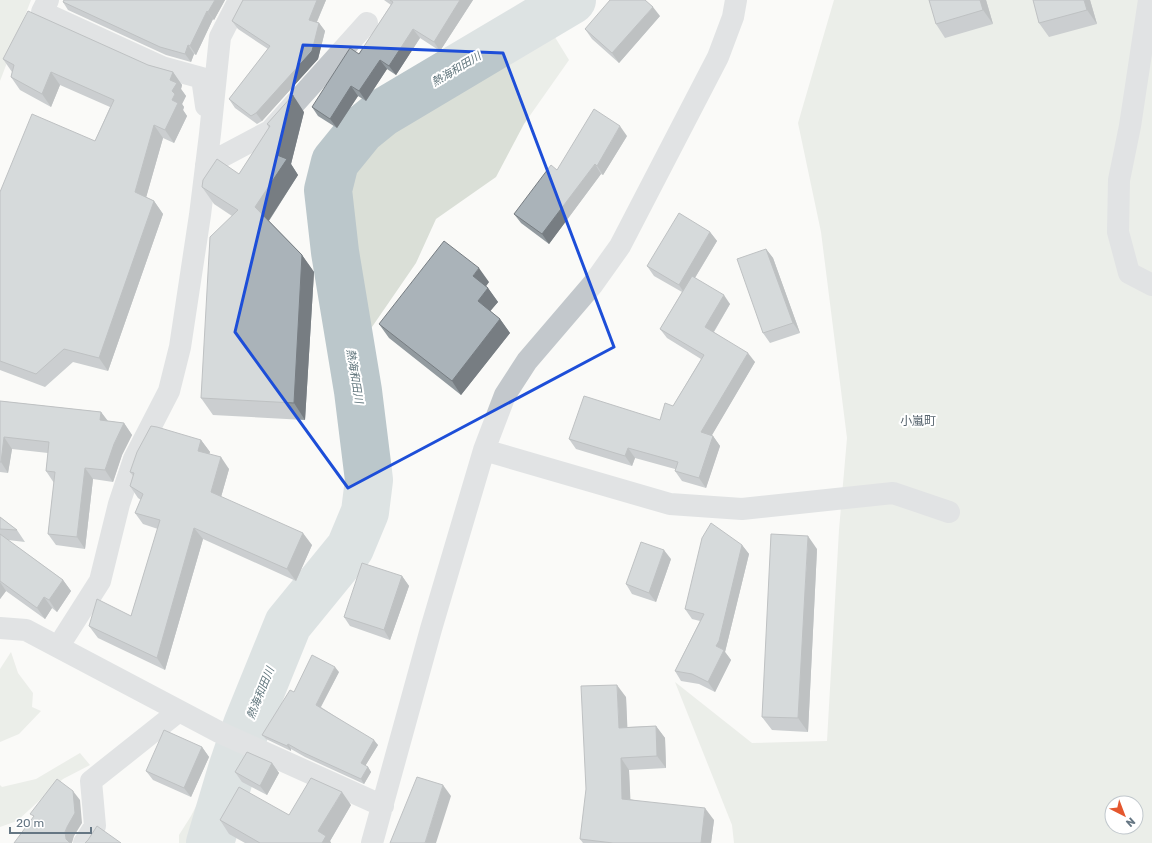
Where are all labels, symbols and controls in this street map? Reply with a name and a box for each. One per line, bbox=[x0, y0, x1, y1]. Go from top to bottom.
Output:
water label: 熱海和田川 bbox=[429, 49, 484, 89]
water label: 熱海和田川 bbox=[344, 348, 365, 405]
district label: 小嵐町 bbox=[900, 414, 936, 428]
water label: 熱海和田川 bbox=[244, 664, 277, 721]
north arrow bbox=[1104, 795, 1144, 835]
scale bar bbox=[10, 809, 91, 835]
text: N bbox=[1123, 815, 1138, 830]
text: 20 m bbox=[16, 816, 44, 830]

